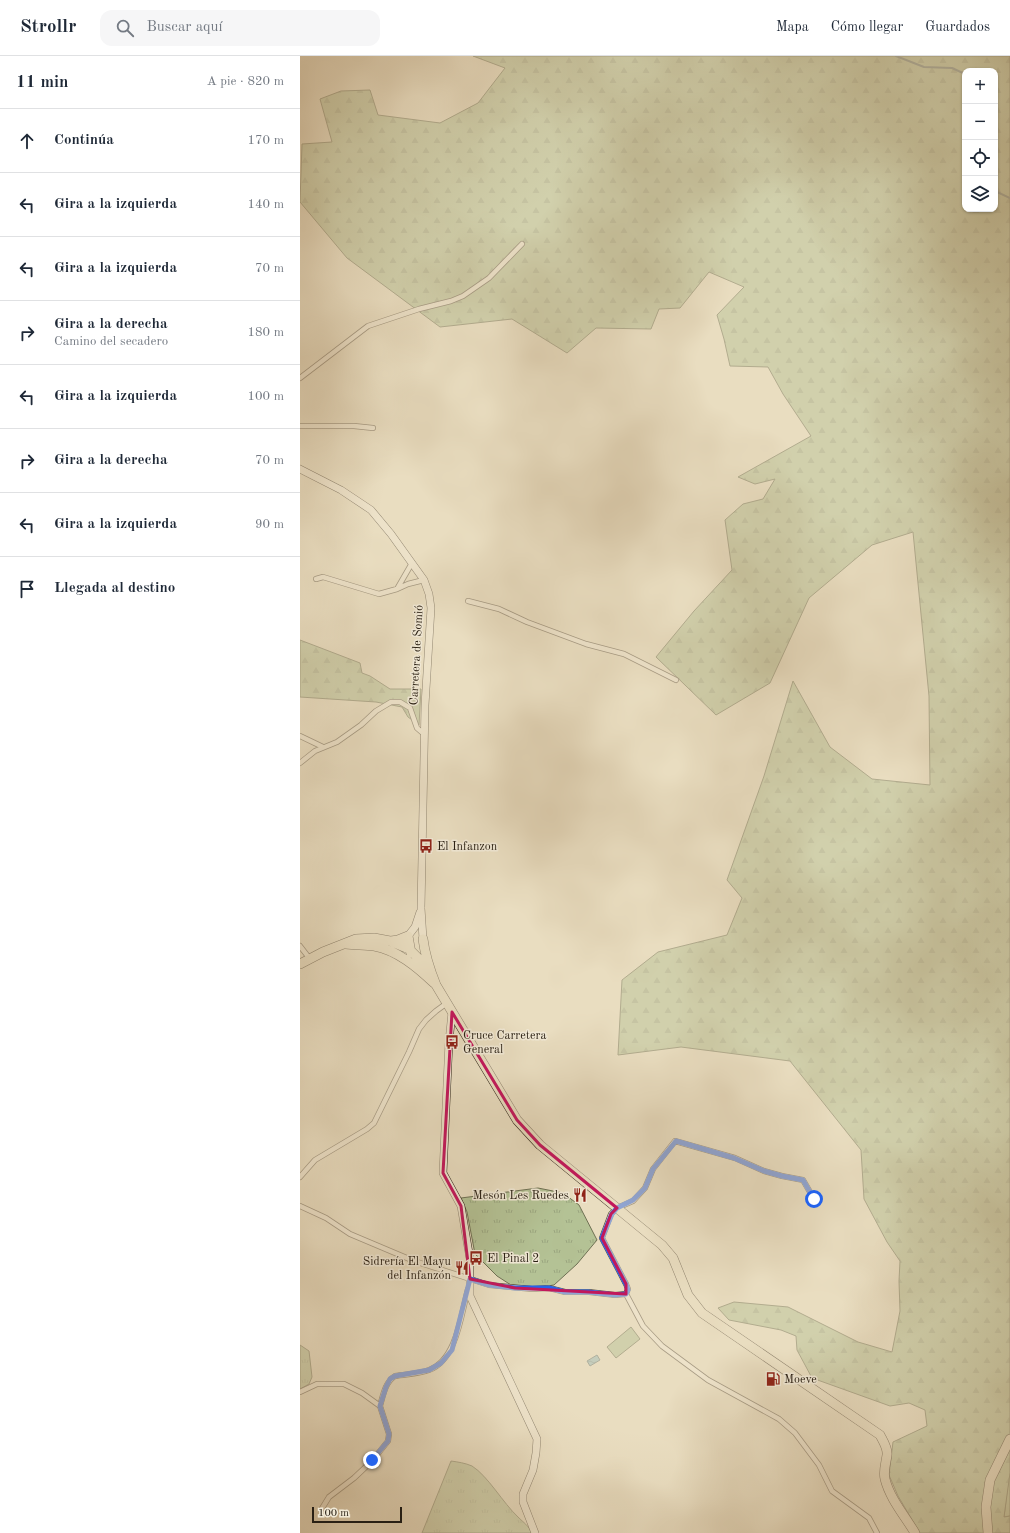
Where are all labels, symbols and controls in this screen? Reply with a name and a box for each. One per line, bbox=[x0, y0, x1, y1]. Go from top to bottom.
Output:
search box bbox=[100, 10, 380, 46]
icon: search bbox=[114, 17, 136, 39]
text: Strollr bbox=[20, 18, 76, 37]
text: Buscar aquí bbox=[146, 20, 223, 35]
text: Mapa bbox=[776, 20, 809, 34]
text: Cómo llegar bbox=[831, 20, 903, 34]
text: Guardados bbox=[925, 20, 990, 34]
map controls bbox=[962, 68, 998, 212]
button: + bbox=[962, 68, 998, 104]
text: 11 min bbox=[16, 74, 69, 91]
text: A pie · 820 m bbox=[207, 75, 284, 88]
button: − bbox=[962, 104, 998, 140]
icon: ahead bbox=[16, 130, 38, 152]
text: Continúa bbox=[54, 133, 114, 148]
text: 170 m bbox=[247, 134, 284, 147]
button: locate bbox=[962, 140, 998, 176]
button: layers bbox=[962, 176, 998, 212]
icon: left bbox=[16, 194, 38, 216]
text: Gira a la izquierda bbox=[54, 197, 177, 212]
text: 140 m bbox=[247, 198, 284, 211]
icon: left bbox=[16, 258, 38, 280]
text: Gira a la izquierda bbox=[54, 261, 177, 276]
text: 70 m bbox=[255, 262, 284, 275]
text: Gira a la derecha bbox=[54, 317, 168, 332]
icon: right bbox=[16, 322, 38, 344]
text: 180 m bbox=[247, 326, 284, 339]
text: Camino del secadero bbox=[54, 335, 168, 348]
icon: left bbox=[16, 386, 38, 408]
text: Gira a la izquierda bbox=[54, 389, 177, 404]
text: 100 m bbox=[247, 390, 284, 403]
icon: right bbox=[16, 450, 38, 472]
text: Gira a la derecha bbox=[54, 453, 168, 468]
text: 70 m bbox=[255, 454, 284, 467]
icon: left bbox=[16, 514, 38, 536]
text: Gira a la izquierda bbox=[54, 517, 177, 532]
text: 90 m bbox=[255, 518, 284, 531]
icon: arrive bbox=[16, 578, 38, 600]
text: Llegada al destino bbox=[54, 581, 175, 596]
street label: Carretera de Somió bbox=[408, 605, 426, 706]
bus stop icon: El Infanzon bbox=[418, 838, 434, 854]
place label: El Infanzon bbox=[437, 841, 498, 853]
place label: Cruce Carretera General bbox=[463, 1030, 546, 1056]
bus stop icon: Cruce Carretera General bbox=[444, 1034, 460, 1050]
restaurant icon: Mesón Les Ruedes bbox=[572, 1187, 588, 1203]
place label: Mesón Les Ruedes bbox=[473, 1190, 569, 1202]
route start bbox=[805, 1190, 823, 1208]
bus stop icon: El Pinal 2 bbox=[468, 1250, 484, 1266]
place label: El Pinal 2 bbox=[487, 1253, 539, 1265]
place label: Sidrería El Mayu del Infanzón bbox=[363, 1256, 452, 1282]
restaurant icon: Sidrería El Mayu del Infanzón bbox=[454, 1260, 470, 1276]
fuel station icon: Moeve bbox=[765, 1371, 781, 1387]
place label: Moeve bbox=[784, 1374, 817, 1386]
route end bbox=[363, 1451, 381, 1469]
scale bar bbox=[312, 1505, 402, 1524]
text: 100 m bbox=[318, 1508, 349, 1519]

